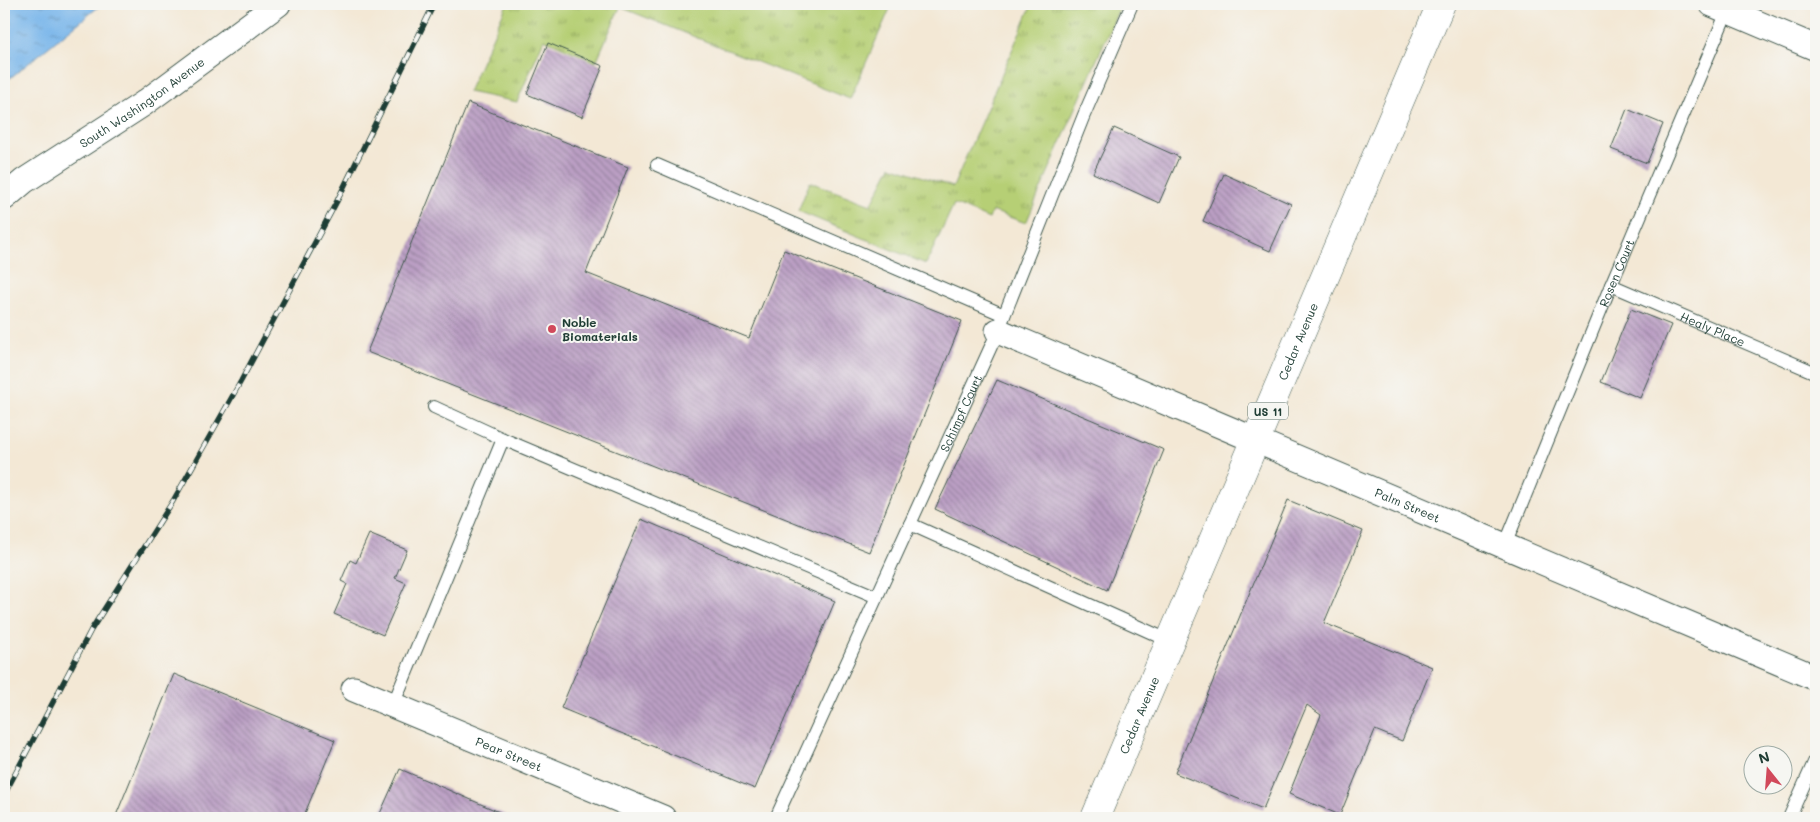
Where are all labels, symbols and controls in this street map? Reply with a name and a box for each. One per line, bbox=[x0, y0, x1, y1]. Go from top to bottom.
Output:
street label: South Washington Avenue bbox=[76, 53, 208, 151]
street label: Rosen Court bbox=[1595, 236, 1638, 309]
street label: Cedar Avenue bbox=[1274, 300, 1321, 382]
street label: Healy Place bbox=[1678, 308, 1748, 350]
place label: Noble Biomaterials bbox=[562, 314, 638, 344]
marker: Noble Biomaterials bbox=[546, 323, 558, 335]
street label: Schimpf Court bbox=[936, 372, 985, 454]
road number: US 11 bbox=[1248, 402, 1288, 420]
street label: Palm Street bbox=[1373, 484, 1443, 526]
street label: Cedar Avenue bbox=[1115, 674, 1162, 756]
street label: Pear Street bbox=[473, 733, 545, 775]
north arrow bbox=[1742, 744, 1792, 794]
text: N bbox=[1756, 746, 1772, 768]

